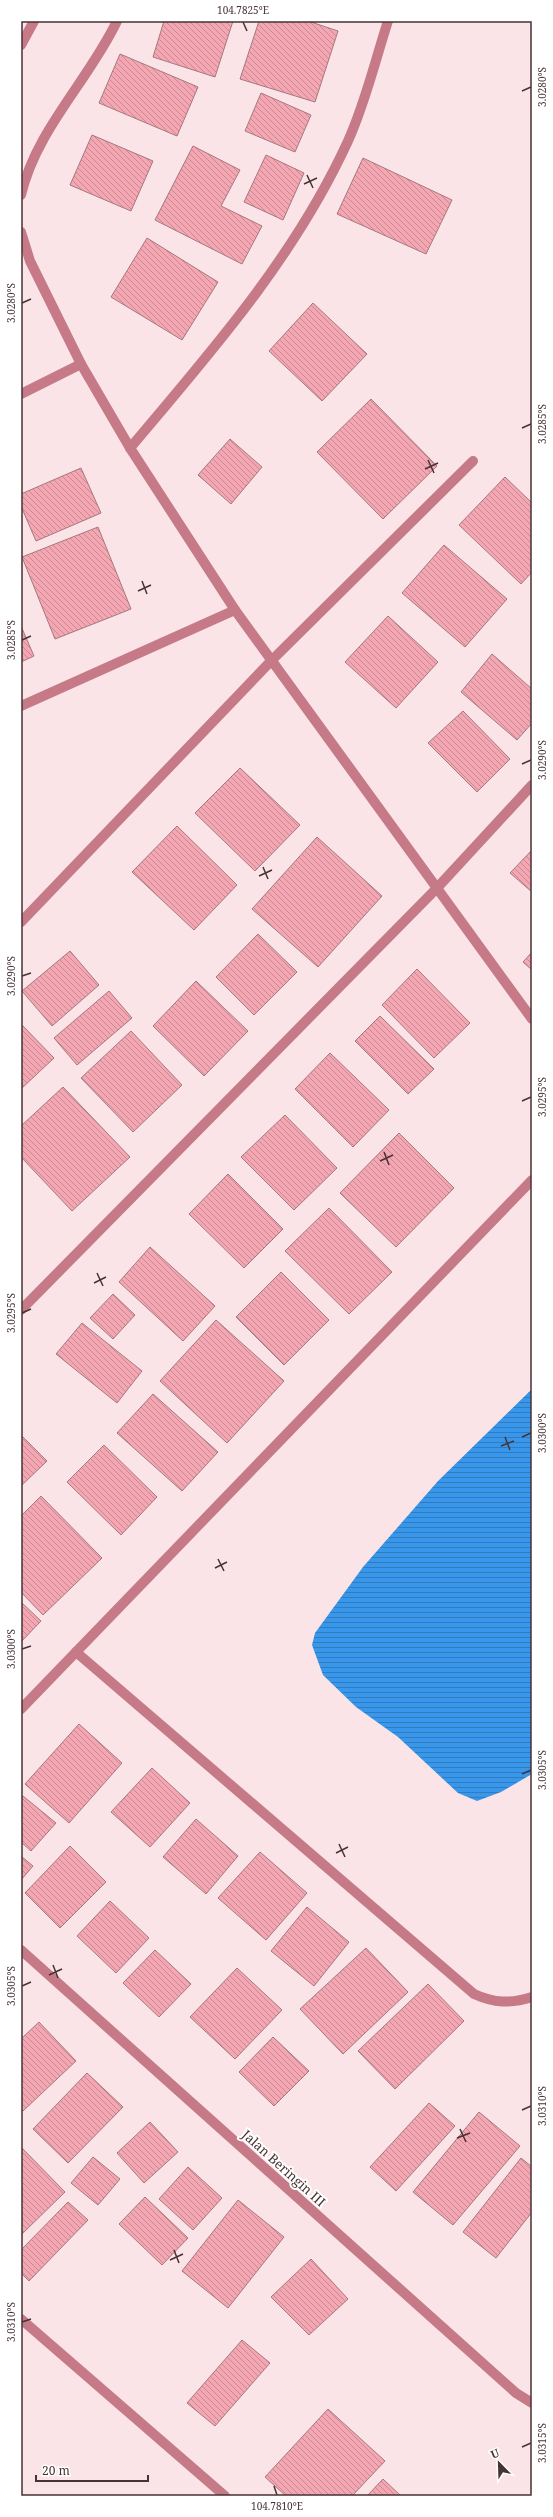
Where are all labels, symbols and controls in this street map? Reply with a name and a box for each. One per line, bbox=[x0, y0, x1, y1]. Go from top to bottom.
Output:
text: 104.7825°E bbox=[217, 3, 269, 17]
text: 3.0280°S bbox=[535, 67, 549, 107]
text: 3.0280°S bbox=[4, 283, 18, 323]
text: 3.0285°S bbox=[535, 404, 549, 444]
text: 3.0285°S bbox=[4, 620, 18, 660]
text: 3.0290°S bbox=[535, 740, 549, 780]
text: 3.0290°S bbox=[4, 956, 18, 996]
text: 3.0295°S bbox=[535, 1077, 549, 1117]
text: 3.0295°S bbox=[4, 1293, 18, 1333]
text: 3.0300°S bbox=[535, 1413, 549, 1453]
text: 3.0300°S bbox=[4, 1629, 18, 1669]
text: 3.0305°S bbox=[535, 1750, 549, 1790]
text: 3.0305°S bbox=[4, 1966, 18, 2006]
text: 3.0310°S bbox=[535, 2086, 549, 2126]
street label: Jalan Beringin III bbox=[238, 2125, 330, 2210]
text: 3.0310°S bbox=[4, 2302, 18, 2342]
text: 3.0315°S bbox=[535, 2423, 549, 2463]
north arrow bbox=[479, 2443, 519, 2483]
text: U bbox=[488, 2445, 502, 2462]
scale bar bbox=[36, 2457, 148, 2483]
text: 20 m bbox=[42, 2462, 70, 2479]
text: 104.7810°E bbox=[251, 2499, 303, 2513]

